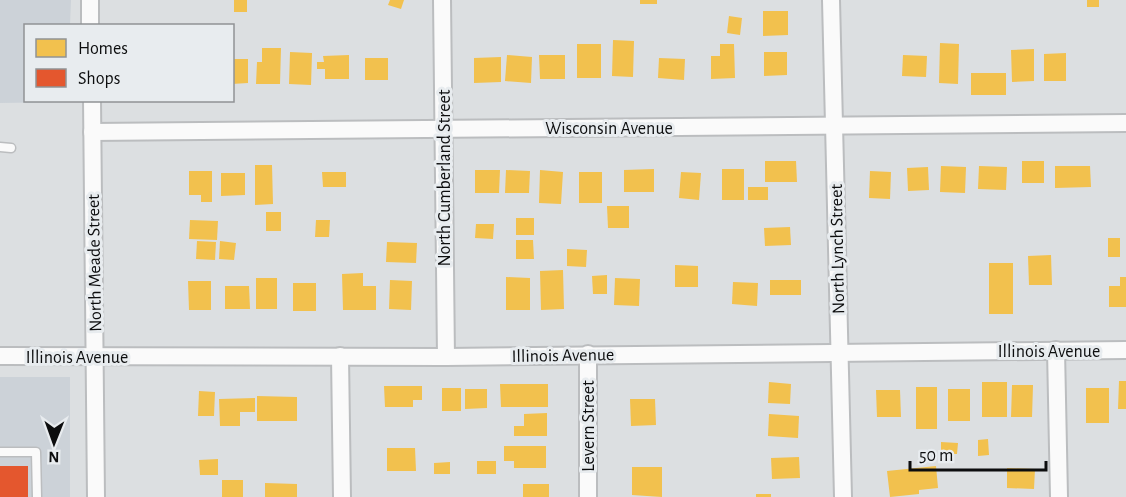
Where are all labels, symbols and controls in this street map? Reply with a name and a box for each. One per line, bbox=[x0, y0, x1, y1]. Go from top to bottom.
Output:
legend bbox=[24, 24, 234, 102]
text: Homes bbox=[78, 40, 128, 58]
text: Shops bbox=[78, 70, 120, 88]
street label: North Cumberland Street bbox=[436, 89, 454, 266]
street label: Wisconsin Avenue bbox=[545, 120, 673, 138]
street label: North Lynch Street bbox=[828, 184, 848, 314]
street label: North Meade Street bbox=[85, 194, 105, 332]
street label: Illinois Avenue bbox=[998, 343, 1100, 361]
street label: Illinois Avenue bbox=[512, 346, 614, 366]
street label: Illinois Avenue bbox=[26, 349, 128, 367]
street label: Levern Street bbox=[580, 380, 598, 472]
north arrow bbox=[24, 413, 84, 473]
scale bar bbox=[910, 434, 1046, 472]
text: 50 m bbox=[919, 447, 953, 465]
text: N bbox=[48, 449, 59, 465]

